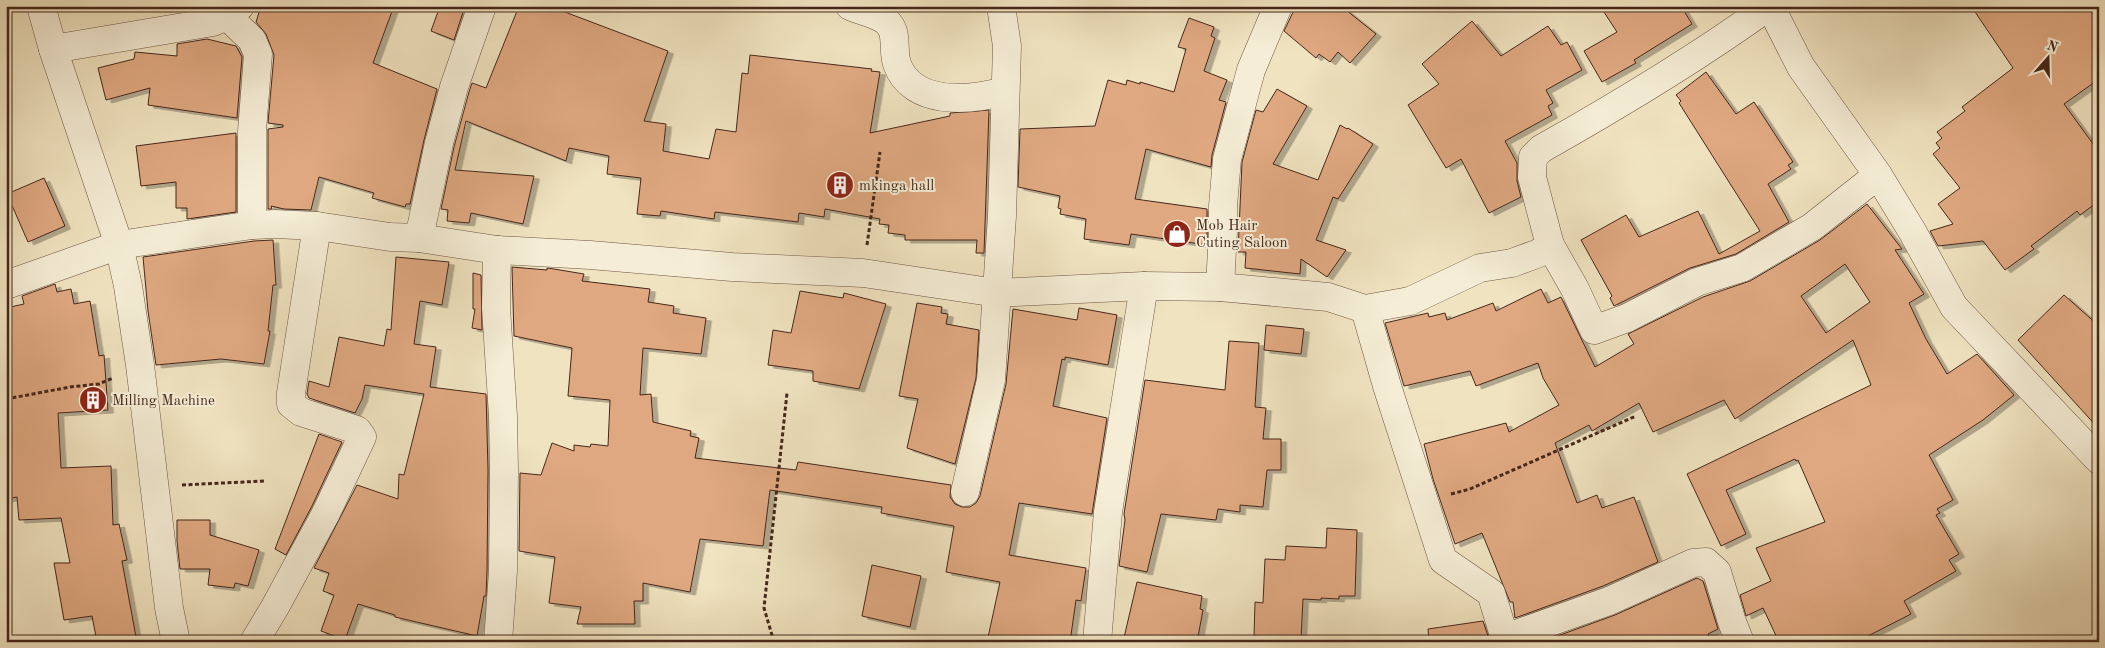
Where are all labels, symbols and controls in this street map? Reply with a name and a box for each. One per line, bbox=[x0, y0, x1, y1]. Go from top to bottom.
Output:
north arrow bbox=[2022, 32, 2072, 82]
text: N bbox=[2045, 38, 2060, 55]
building icon: mkinga hall bbox=[825, 170, 855, 200]
place label: mkinga hall bbox=[859, 179, 934, 194]
shop icon: Mob Hair Cuting Saloon bbox=[1162, 219, 1192, 249]
place label: Mob Hair Cuting Saloon bbox=[1196, 219, 1288, 251]
building icon: Milling Machine bbox=[78, 385, 108, 415]
place label: Milling Machine bbox=[112, 394, 215, 409]

